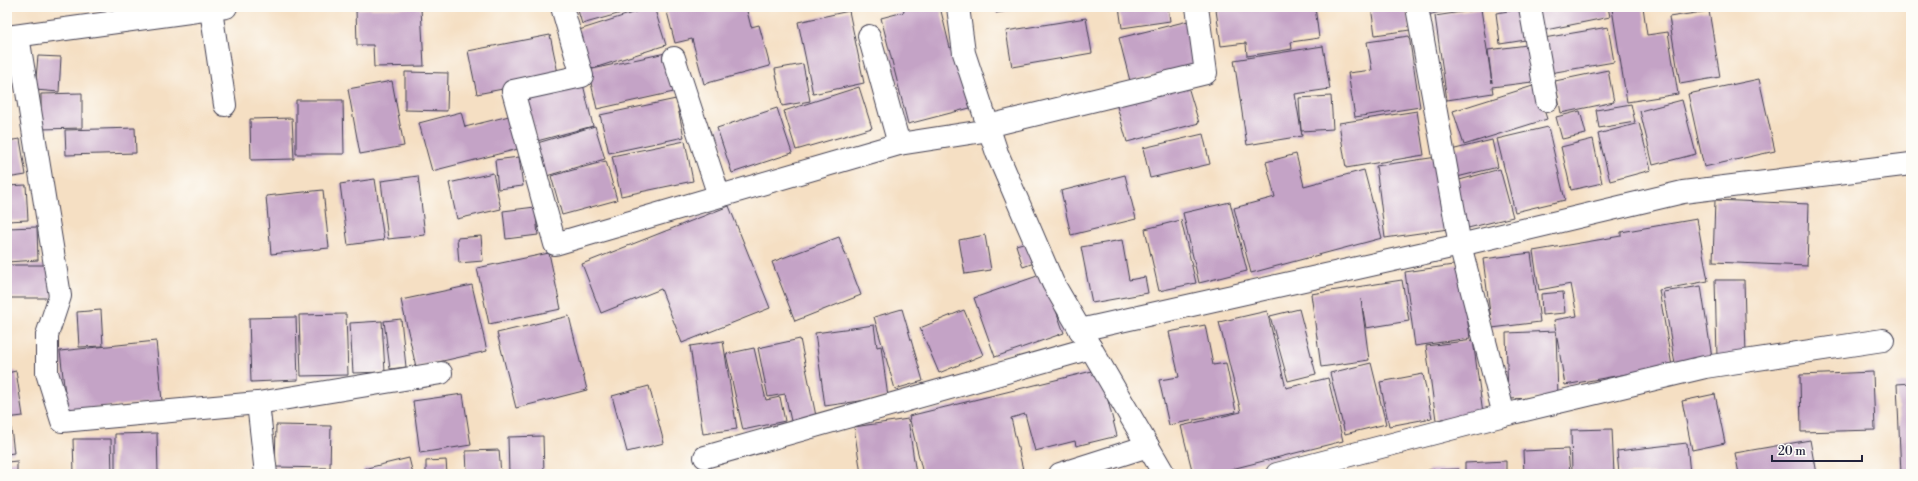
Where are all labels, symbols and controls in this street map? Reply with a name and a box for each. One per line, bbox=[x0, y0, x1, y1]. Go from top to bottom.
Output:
scale bar bbox=[1772, 437, 1862, 463]
text: 20 m bbox=[1778, 444, 1806, 459]

